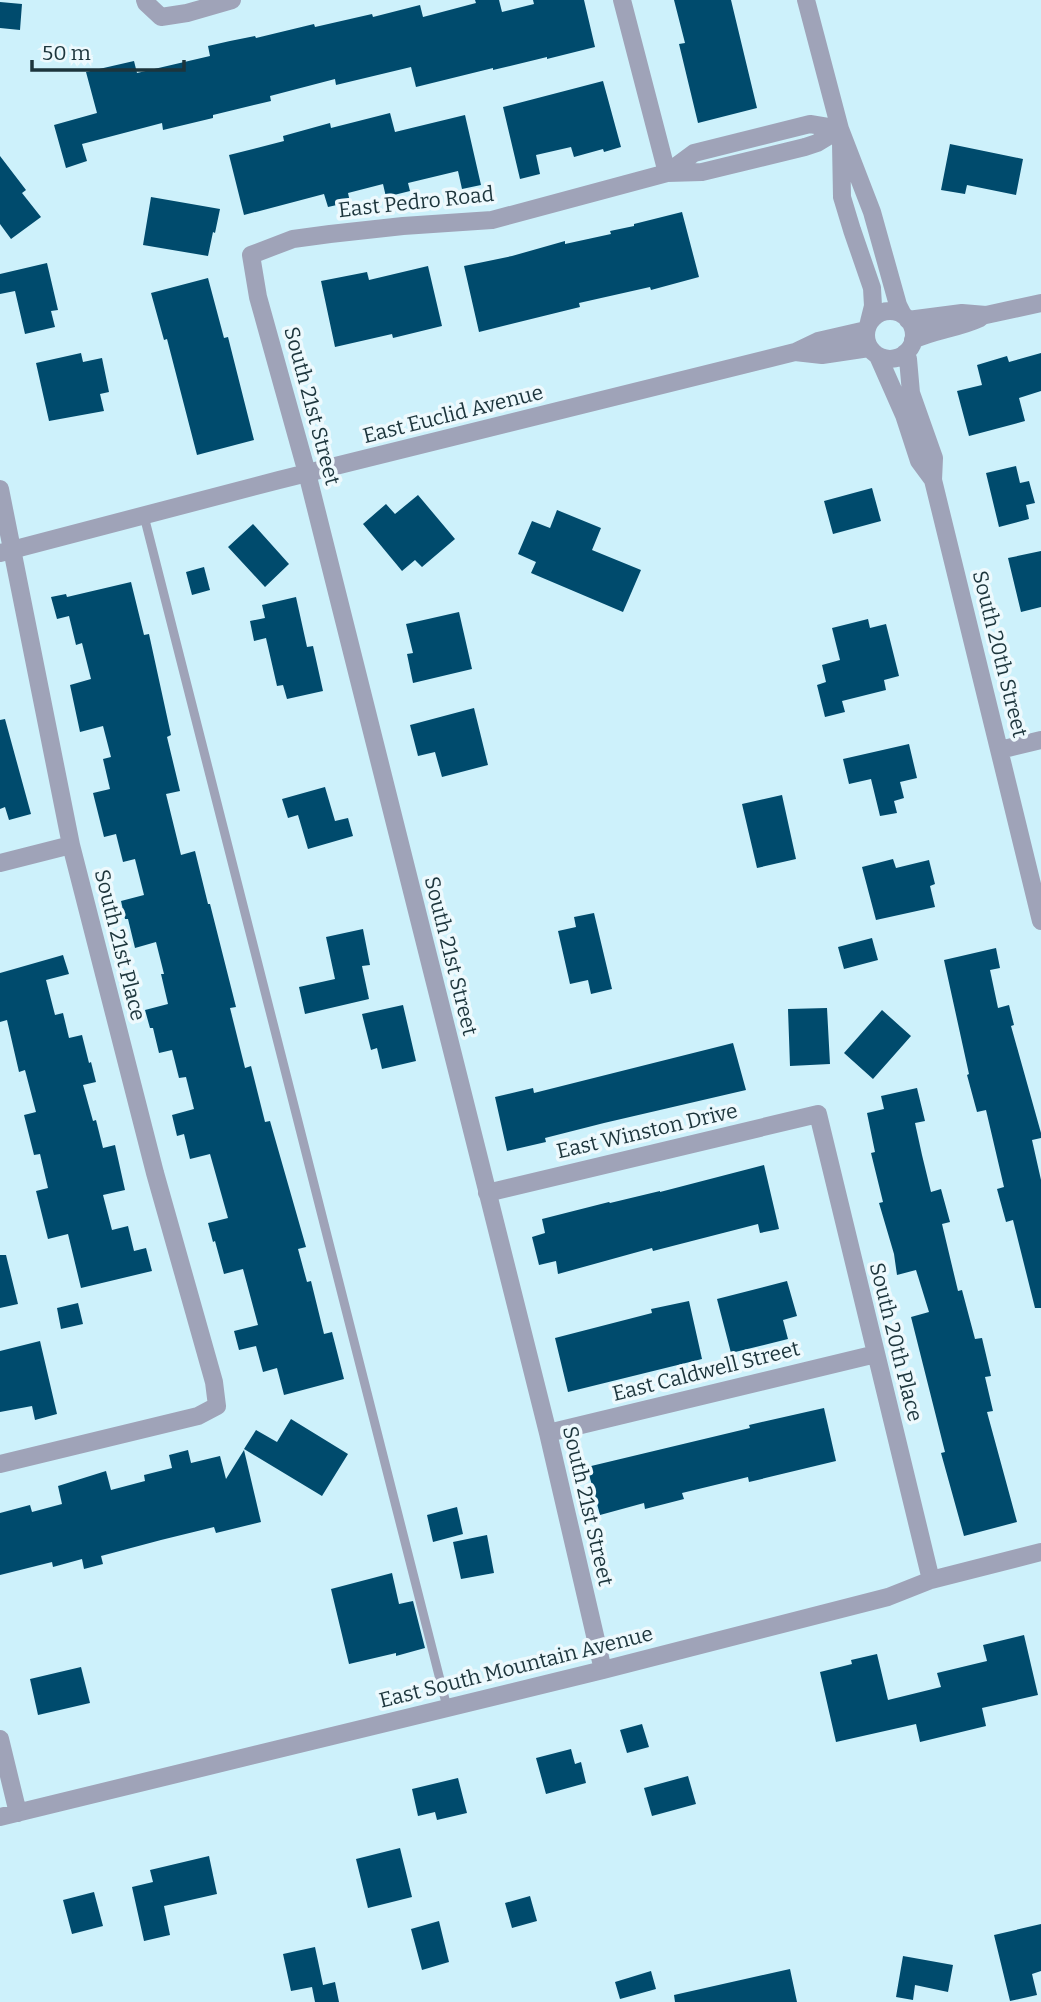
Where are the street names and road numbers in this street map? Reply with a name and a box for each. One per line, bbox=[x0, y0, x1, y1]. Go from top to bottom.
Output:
street label: East Pedro Road bbox=[337, 181, 495, 223]
street label: South 21st Street bbox=[278, 324, 346, 489]
street label: East Euclid Avenue bbox=[360, 379, 546, 449]
street label: South 20th Street bbox=[967, 568, 1033, 740]
street label: South 21st Place bbox=[89, 867, 151, 1023]
street label: South 21st Street bbox=[419, 874, 483, 1039]
street label: East Winston Drive bbox=[554, 1098, 740, 1164]
street label: South 20th Place bbox=[864, 1260, 928, 1424]
street label: East Caldwell Street bbox=[610, 1335, 803, 1407]
street label: South 21st Street bbox=[557, 1424, 619, 1589]
street label: East South Mountain Avenue bbox=[376, 1620, 656, 1714]

